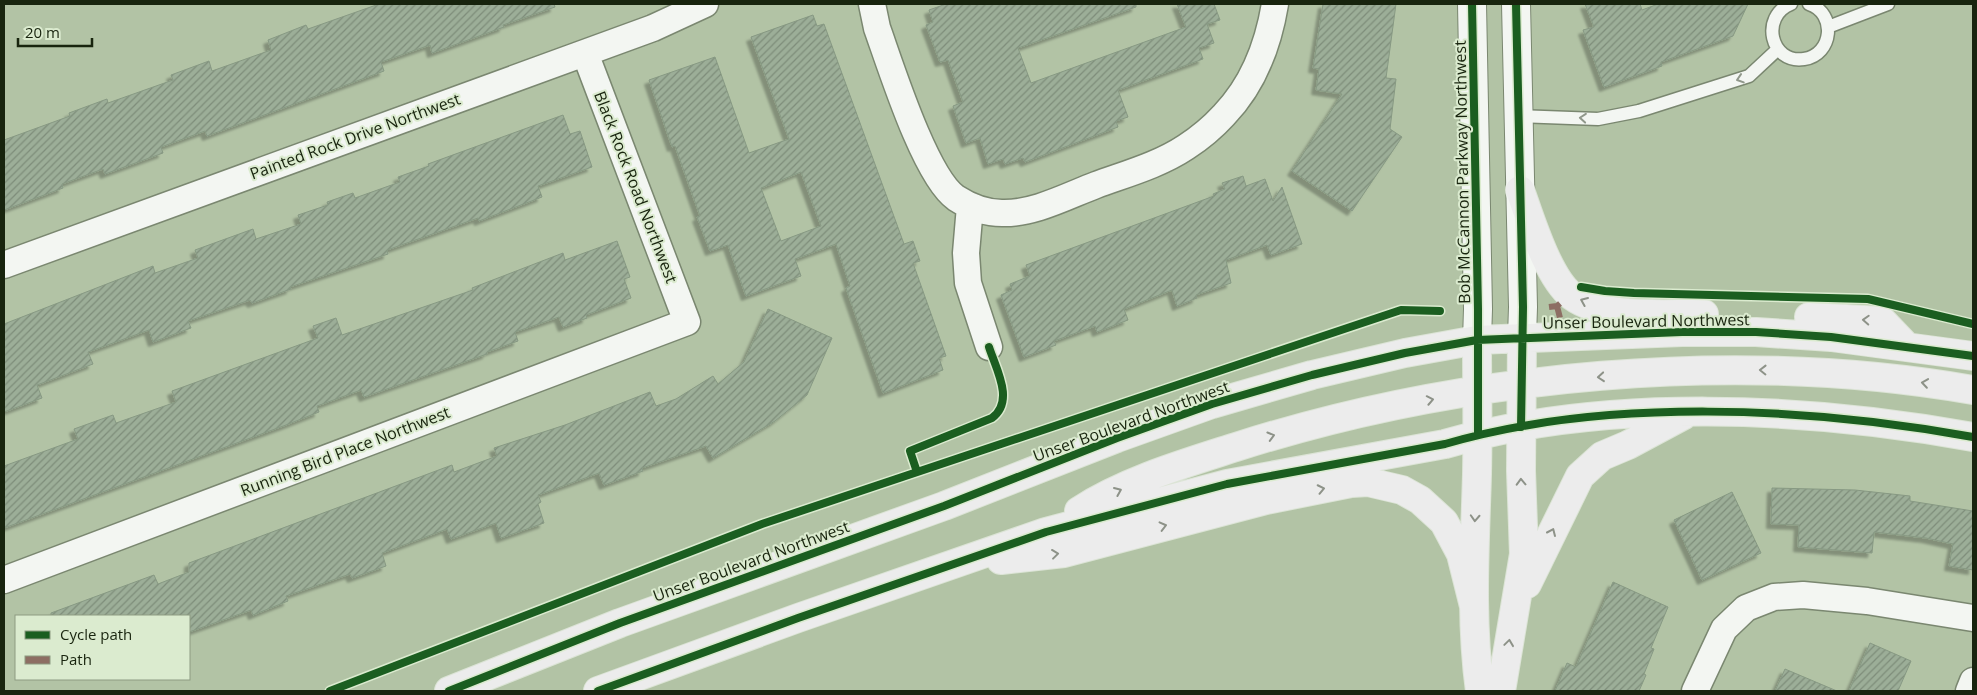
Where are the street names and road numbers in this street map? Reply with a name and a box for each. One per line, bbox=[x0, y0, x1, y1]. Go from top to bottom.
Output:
street label: Bob McCannon Parkway Northwest bbox=[1449, 40, 1475, 304]
street label: Painted Rock Drive Northwest bbox=[247, 88, 464, 184]
street label: Black Rock Road Northwest bbox=[589, 88, 683, 286]
street label: Unser Boulevard Northwest bbox=[1542, 308, 1750, 334]
street label: Unser Boulevard Northwest bbox=[1030, 375, 1232, 467]
street label: Running Bird Place Northwest bbox=[237, 401, 453, 501]
street label: Unser Boulevard Northwest bbox=[650, 515, 852, 607]

